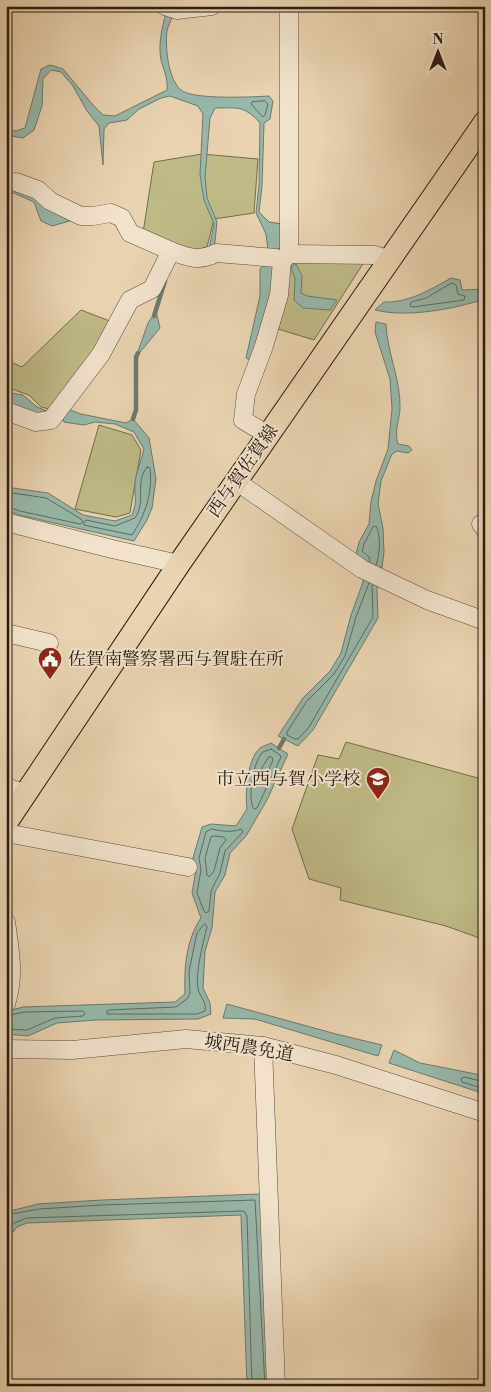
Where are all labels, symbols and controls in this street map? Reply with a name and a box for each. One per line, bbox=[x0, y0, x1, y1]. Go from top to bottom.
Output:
north arrow bbox=[414, 28, 464, 78]
text: N bbox=[432, 31, 444, 49]
street label: 西与賀佐賀線 bbox=[203, 420, 283, 522]
public building icon: 佐賀南警察署西与賀駐在所 bbox=[37, 646, 63, 680]
place label: 佐賀南警察署西与賀駐在所 bbox=[68, 648, 284, 671]
school or university icon: 市立西与賀小学校 bbox=[365, 766, 391, 800]
place label: 市立西与賀小学校 bbox=[216, 768, 360, 791]
street label: 城西農免道 bbox=[203, 1030, 295, 1066]

